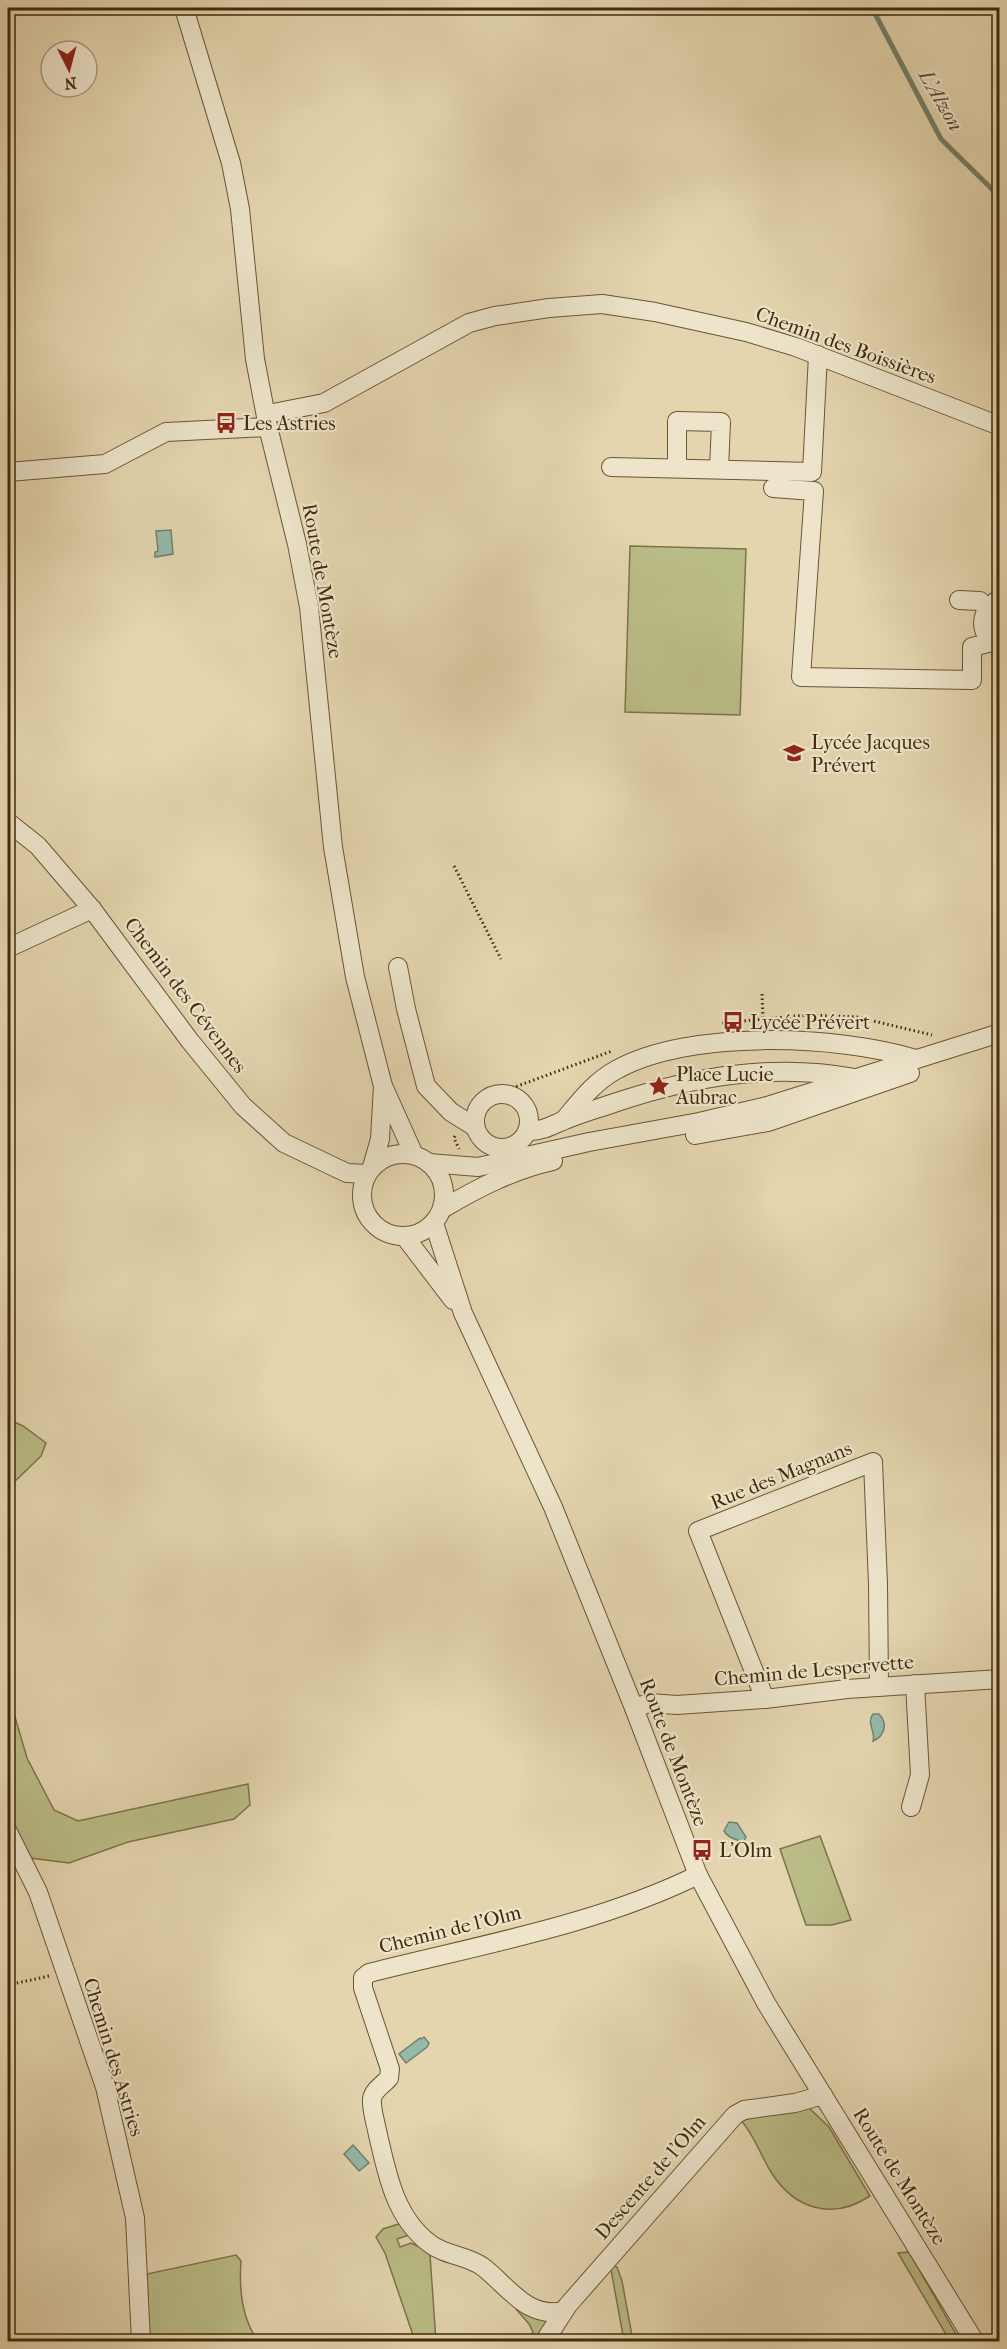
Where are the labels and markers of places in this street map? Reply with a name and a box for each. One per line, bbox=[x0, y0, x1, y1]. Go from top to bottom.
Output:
bus stop icon: Les Astries bbox=[214, 411, 238, 435]
place label: Les Astries bbox=[243, 412, 336, 435]
place label: Lycée Jacques Prévert bbox=[811, 731, 930, 777]
school or university icon: Lycée Jacques Prévert bbox=[782, 741, 806, 765]
bus stop icon: Lycée Prévert bbox=[721, 1010, 745, 1034]
place label: Lycée Prévert bbox=[750, 1011, 870, 1034]
place label: Place Lucie Aubrac bbox=[675, 1063, 774, 1109]
place icon: Place Lucie Aubrac bbox=[647, 1074, 671, 1098]
bus stop icon: L'Olm bbox=[690, 1838, 714, 1862]
place label: L'Olm bbox=[719, 1839, 772, 1862]

